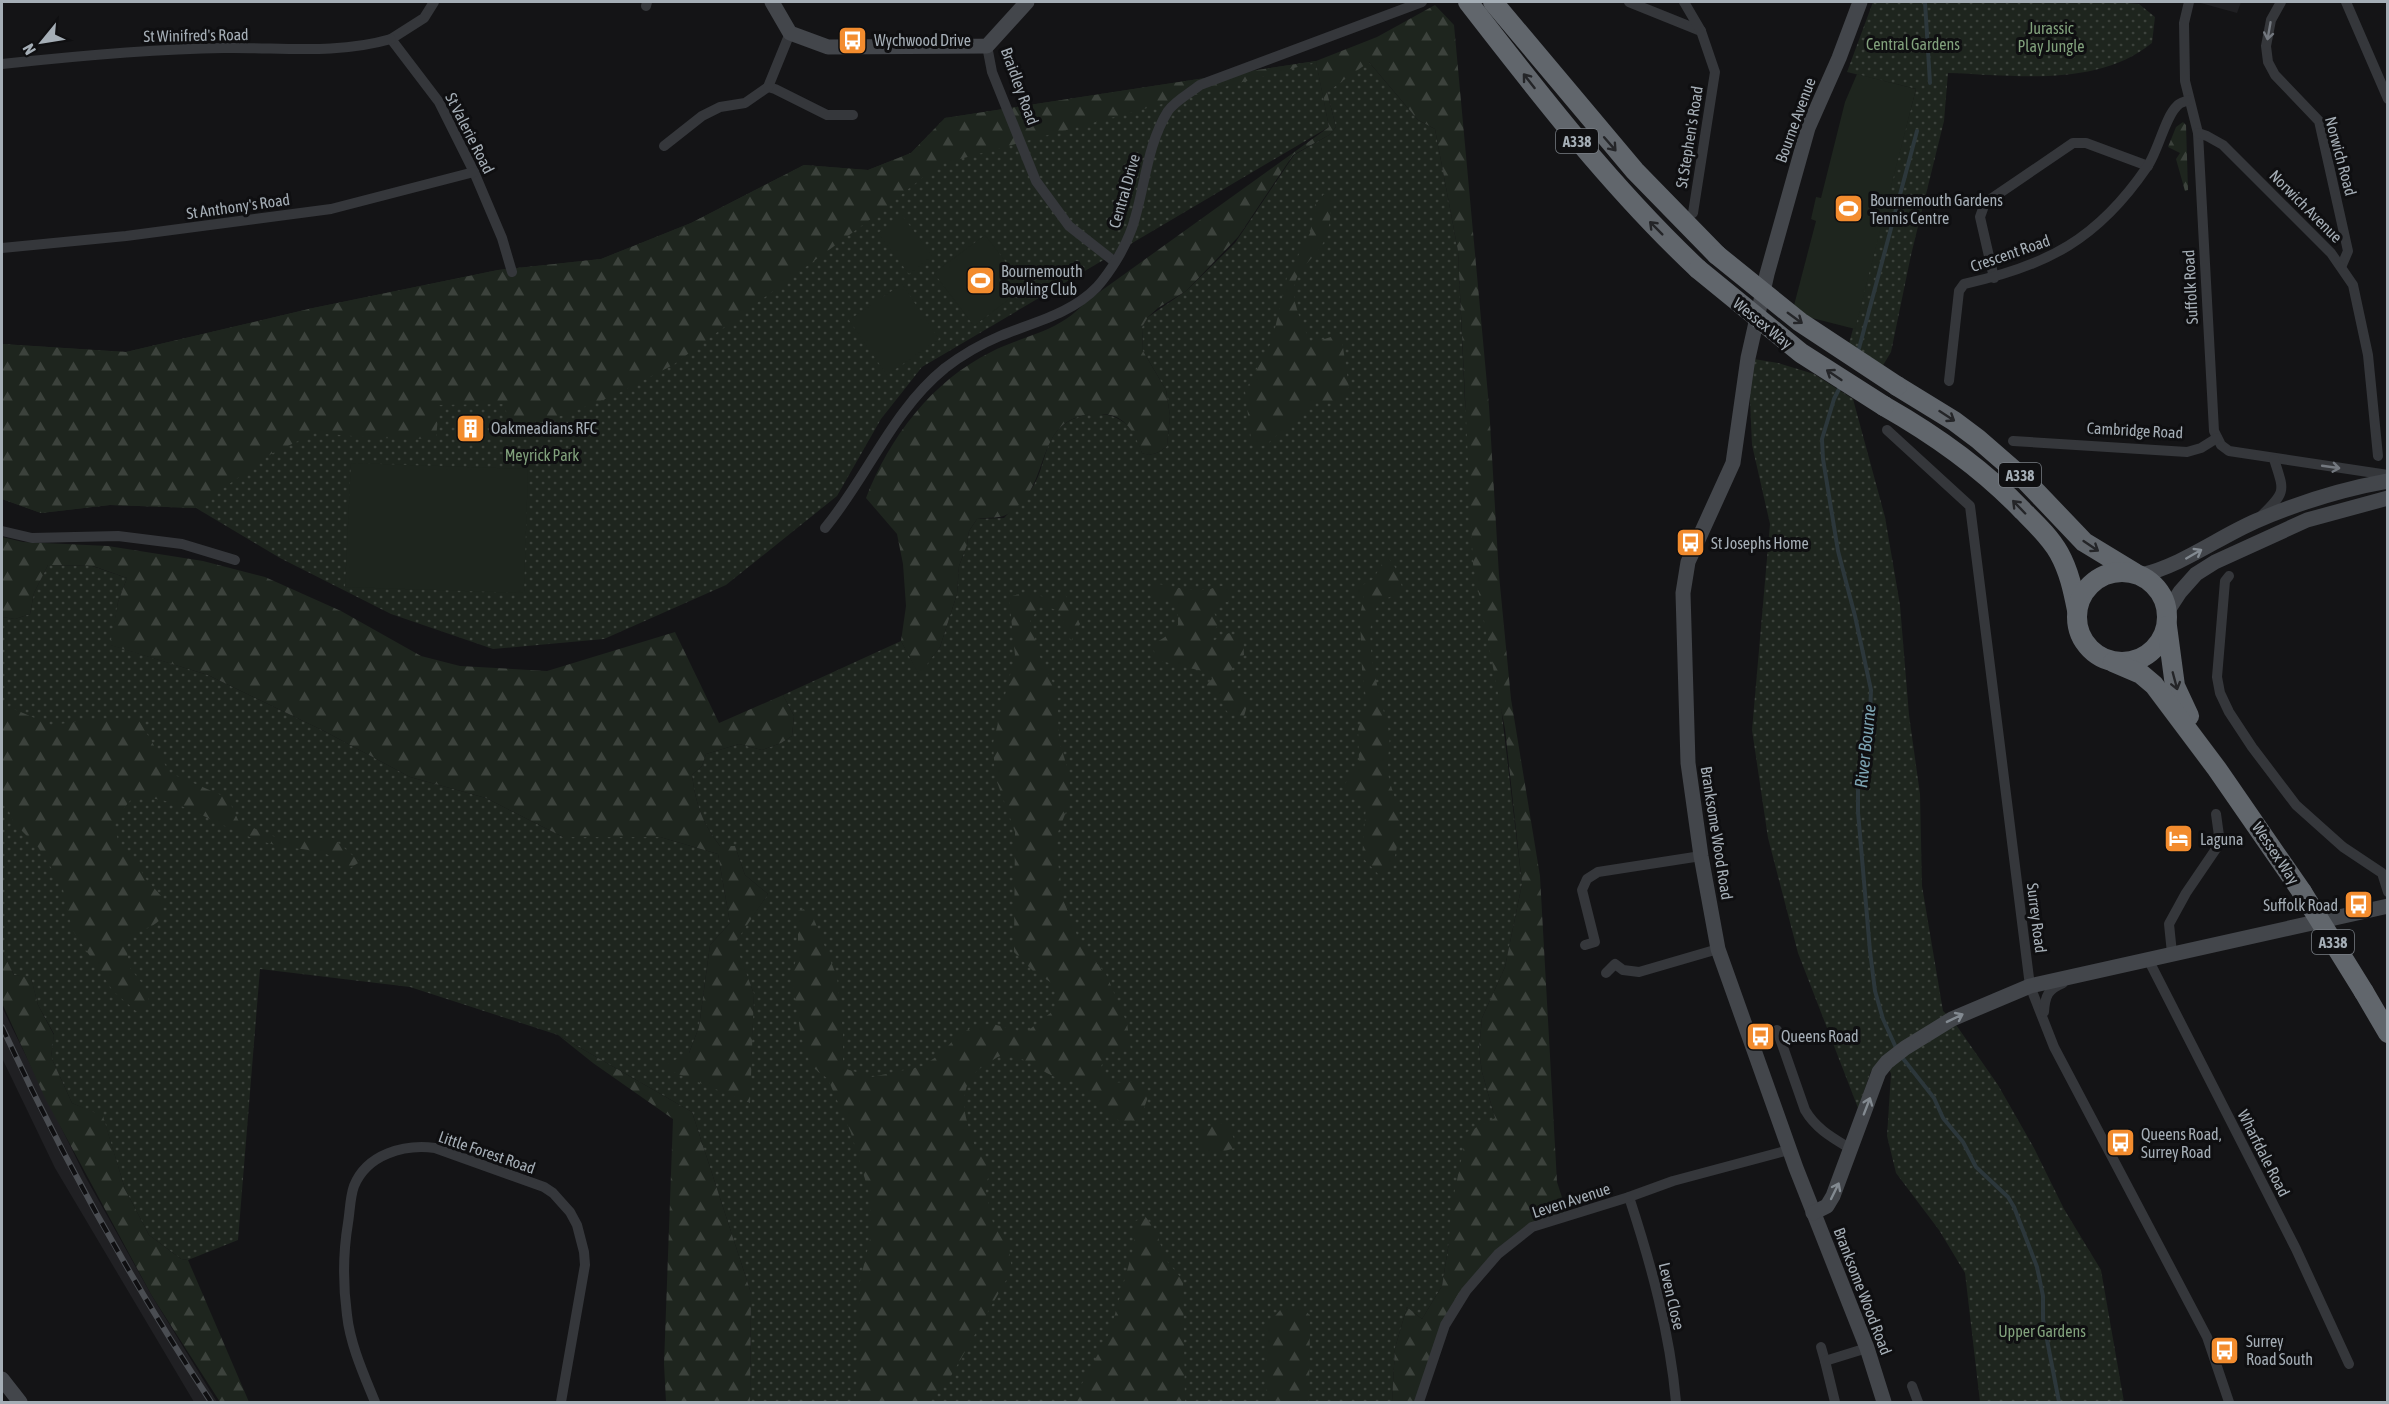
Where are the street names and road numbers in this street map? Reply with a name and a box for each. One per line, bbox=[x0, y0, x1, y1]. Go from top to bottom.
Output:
street label: St Winifred's Road bbox=[143, 25, 249, 45]
street label: Braidley Road bbox=[997, 45, 1042, 128]
street label: Bourne Avenue bbox=[1771, 75, 1819, 165]
street label: St Stephen's Road bbox=[1672, 85, 1707, 189]
street label: St Valerie Road bbox=[442, 90, 498, 176]
street label: Norwich Road bbox=[2322, 114, 2360, 198]
road number: A338 bbox=[1556, 129, 1598, 153]
street label: Central Drive bbox=[1105, 152, 1143, 230]
street label: Norwich Avenue bbox=[2266, 166, 2346, 246]
street label: St Anthony's Road bbox=[185, 190, 291, 223]
street label: Crescent Road bbox=[1968, 231, 2052, 275]
street label: Suffolk Road bbox=[2179, 249, 2201, 325]
street label: Wessex Way bbox=[1729, 294, 1796, 353]
street label: Cambridge Road bbox=[2086, 418, 2184, 443]
road number: A338 bbox=[1999, 463, 2041, 487]
street label: Branksome Wood Road bbox=[1698, 765, 1736, 901]
street label: Wessex Way bbox=[2248, 819, 2303, 888]
street label: Surrey Road bbox=[2023, 882, 2050, 954]
road number: A338 bbox=[2312, 930, 2354, 954]
street label: Wharfdale Road bbox=[2234, 1107, 2294, 1199]
street label: Little Forest Road bbox=[436, 1127, 538, 1177]
street label: Leven Avenue bbox=[1530, 1179, 1612, 1221]
street label: Branksome Wood Road bbox=[1830, 1225, 1896, 1357]
street label: Leven Close bbox=[1656, 1261, 1688, 1331]

